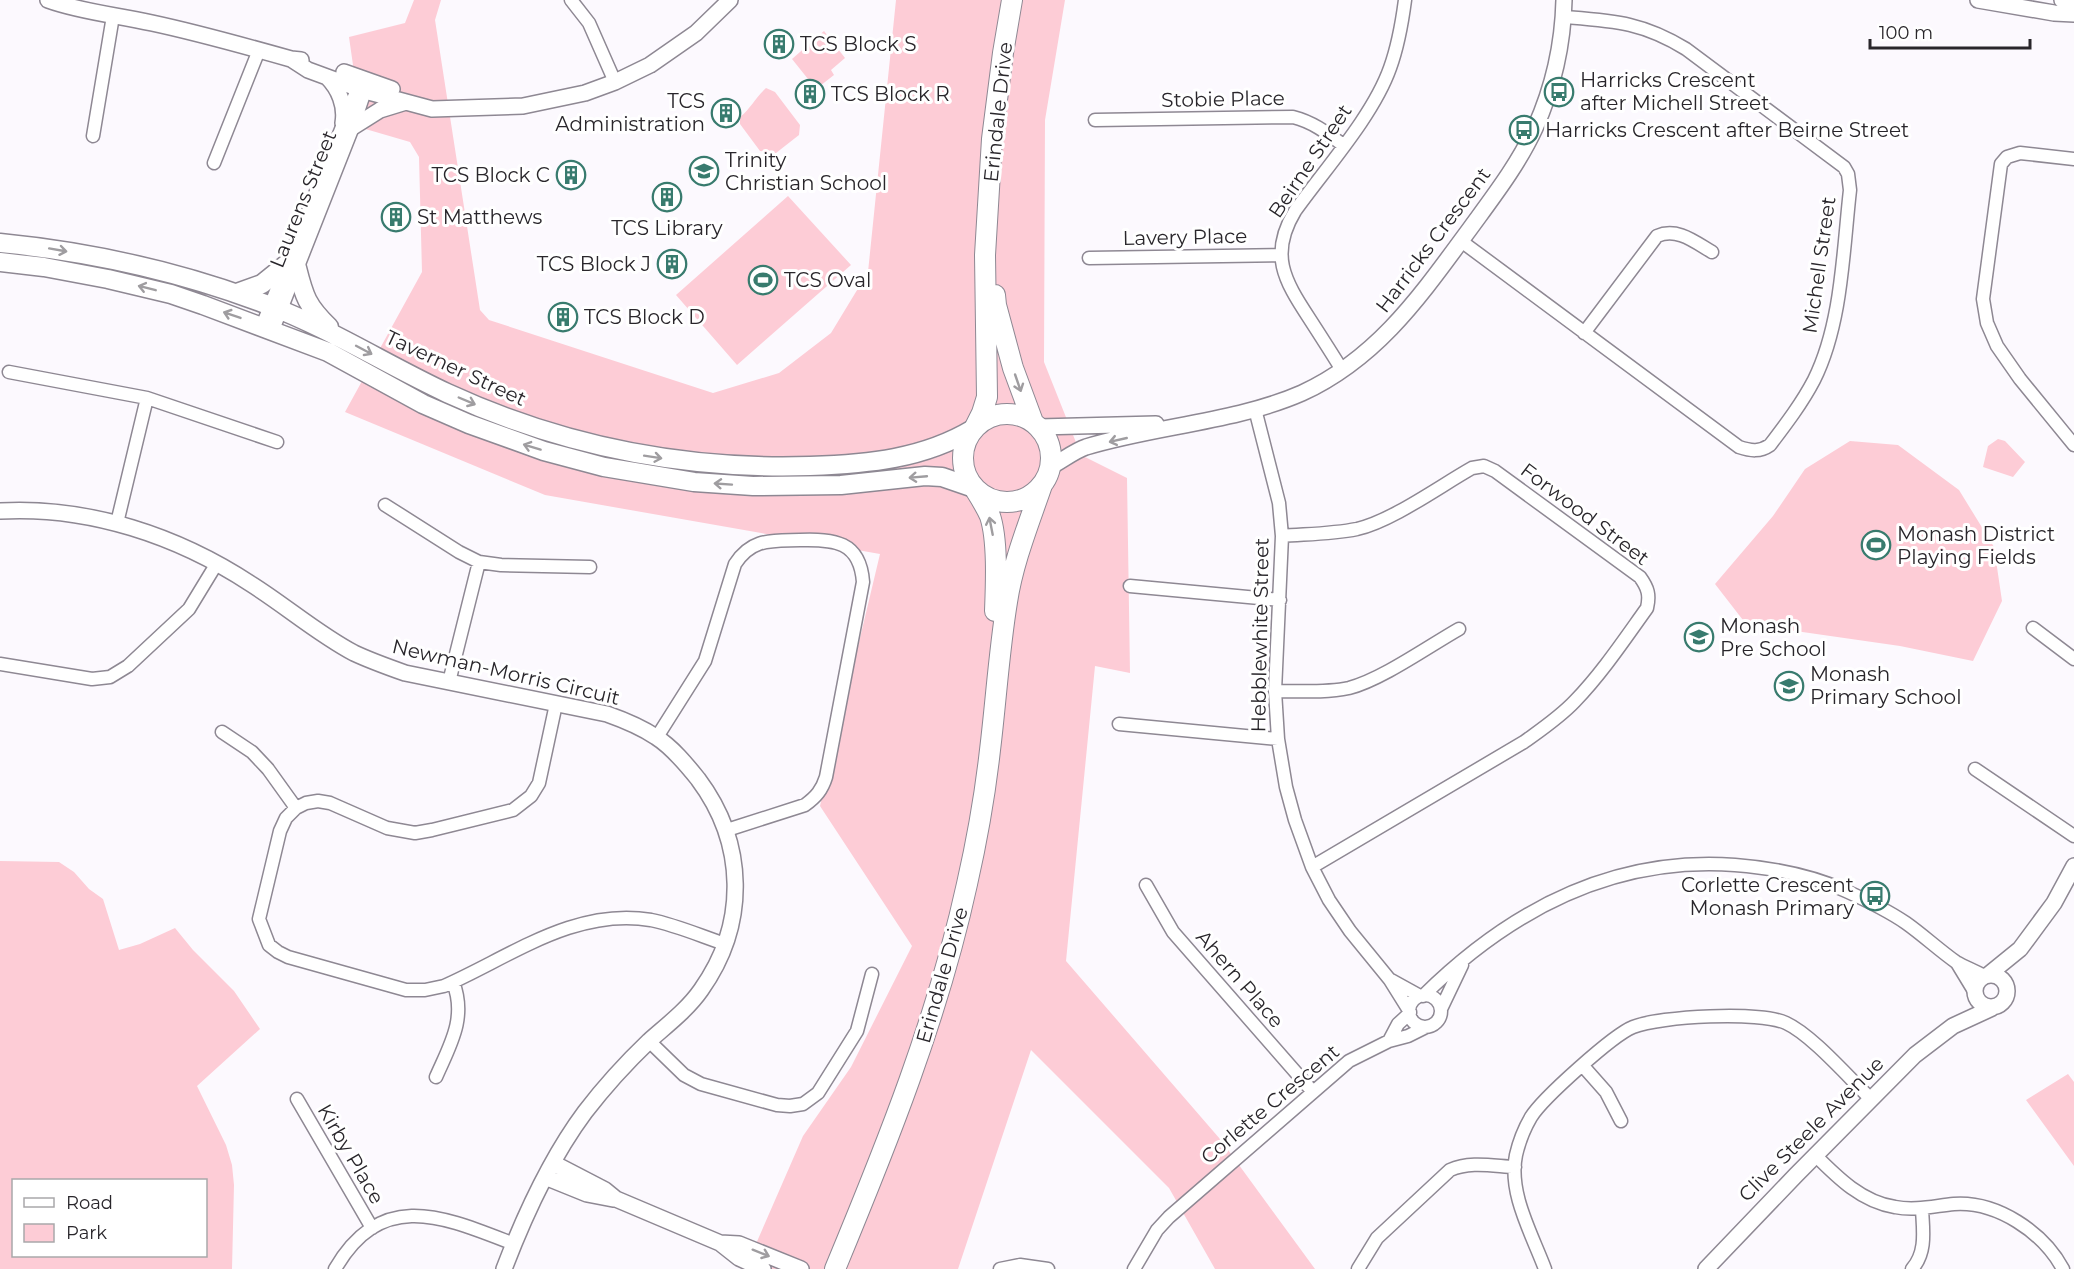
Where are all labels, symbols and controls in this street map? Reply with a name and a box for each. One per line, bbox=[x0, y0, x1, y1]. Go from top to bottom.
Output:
scale bar bbox=[1870, 12, 2030, 50]
text: 100 m bbox=[1879, 22, 1933, 44]
building icon: TCS Block S bbox=[763, 28, 795, 60]
place label: TCS Block S bbox=[800, 32, 917, 56]
street label: Erindale Drive bbox=[979, 41, 1017, 183]
place label: Harricks Crescent after Michell Street bbox=[1580, 68, 1769, 115]
bus stop icon: Harricks Crescent after Michell Street bbox=[1543, 76, 1575, 108]
building icon: TCS Block R bbox=[794, 78, 826, 110]
place label: TCS Block R bbox=[831, 82, 950, 106]
street label: Stobie Place bbox=[1161, 86, 1285, 112]
place label: TCS Administration bbox=[555, 89, 705, 136]
building icon: TCS Administration bbox=[710, 97, 742, 129]
street label: Beirne Street bbox=[1263, 100, 1357, 222]
bus stop icon: Harricks Crescent after Beirne Street bbox=[1508, 114, 1540, 146]
place label: Harricks Crescent after Beirne Street bbox=[1545, 118, 1909, 142]
street label: Laurens Street bbox=[265, 127, 341, 271]
place label: Trinity Christian School bbox=[725, 148, 887, 195]
school or university icon: Trinity Christian School bbox=[688, 155, 720, 187]
building icon: TCS Block C bbox=[555, 159, 587, 191]
place label: TCS Block C bbox=[432, 163, 550, 187]
street label: Harricks Crescent bbox=[1371, 163, 1495, 317]
building icon: TCS Library bbox=[651, 181, 683, 213]
street label: Michell Street bbox=[1798, 195, 1840, 335]
building icon: St Matthews bbox=[380, 201, 412, 233]
place label: St Matthews bbox=[417, 205, 542, 229]
place label: TCS Library bbox=[611, 216, 723, 240]
street label: Lavery Place bbox=[1122, 224, 1248, 250]
one-way arrow bbox=[48, 244, 67, 255]
building icon: TCS Block J bbox=[656, 248, 688, 280]
place label: TCS Block J bbox=[537, 252, 651, 276]
sports icon: TCS Oval bbox=[747, 264, 779, 296]
place label: TCS Oval bbox=[784, 268, 871, 292]
one-way arrow bbox=[138, 282, 157, 294]
building icon: TCS Block D bbox=[547, 301, 579, 333]
place label: TCS Block D bbox=[584, 305, 705, 329]
one-way arrow bbox=[223, 309, 242, 320]
street label: Taverner Street bbox=[382, 325, 530, 411]
one-way arrow bbox=[355, 345, 373, 356]
one-way arrow bbox=[1014, 373, 1025, 392]
one-way arrow bbox=[458, 397, 476, 408]
one-way arrow bbox=[1109, 435, 1128, 446]
one-way arrow bbox=[523, 441, 542, 452]
one-way arrow bbox=[643, 452, 663, 463]
street label: Forwood Street bbox=[1516, 458, 1654, 570]
one-way arrow bbox=[908, 472, 928, 483]
one-way arrow bbox=[714, 478, 734, 489]
one-way arrow bbox=[985, 516, 996, 536]
place label: Monash District Playing Fields bbox=[1897, 522, 2055, 569]
sports icon: Monash District Playing Fields bbox=[1860, 529, 1892, 561]
street label: Hebblewhite Street bbox=[1246, 538, 1274, 732]
place label: Monash Pre School bbox=[1720, 614, 1826, 661]
school or university icon: Monash Pre School bbox=[1683, 621, 1715, 653]
street label: Newman-Morris Circuit bbox=[390, 634, 622, 710]
place label: Monash Primary School bbox=[1810, 662, 1962, 709]
school or university icon: Monash Primary School bbox=[1773, 670, 1805, 702]
place label: Corlette Crescent Monash Primary bbox=[1681, 873, 1854, 920]
bus stop icon: Corlette Crescent Monash Primary bbox=[1859, 880, 1891, 912]
street label: Erindale Drive bbox=[911, 904, 973, 1046]
street label: Ahern Place bbox=[1191, 925, 1289, 1033]
street label: Corlette Crescent bbox=[1196, 1039, 1344, 1169]
street label: Clive Steele Avenue bbox=[1734, 1052, 1888, 1206]
street label: Kirby Place bbox=[313, 1100, 389, 1208]
legend bbox=[12, 1179, 207, 1257]
text: Road bbox=[66, 1192, 113, 1214]
text: Park bbox=[66, 1222, 107, 1244]
one-way arrow bbox=[752, 1248, 770, 1259]

